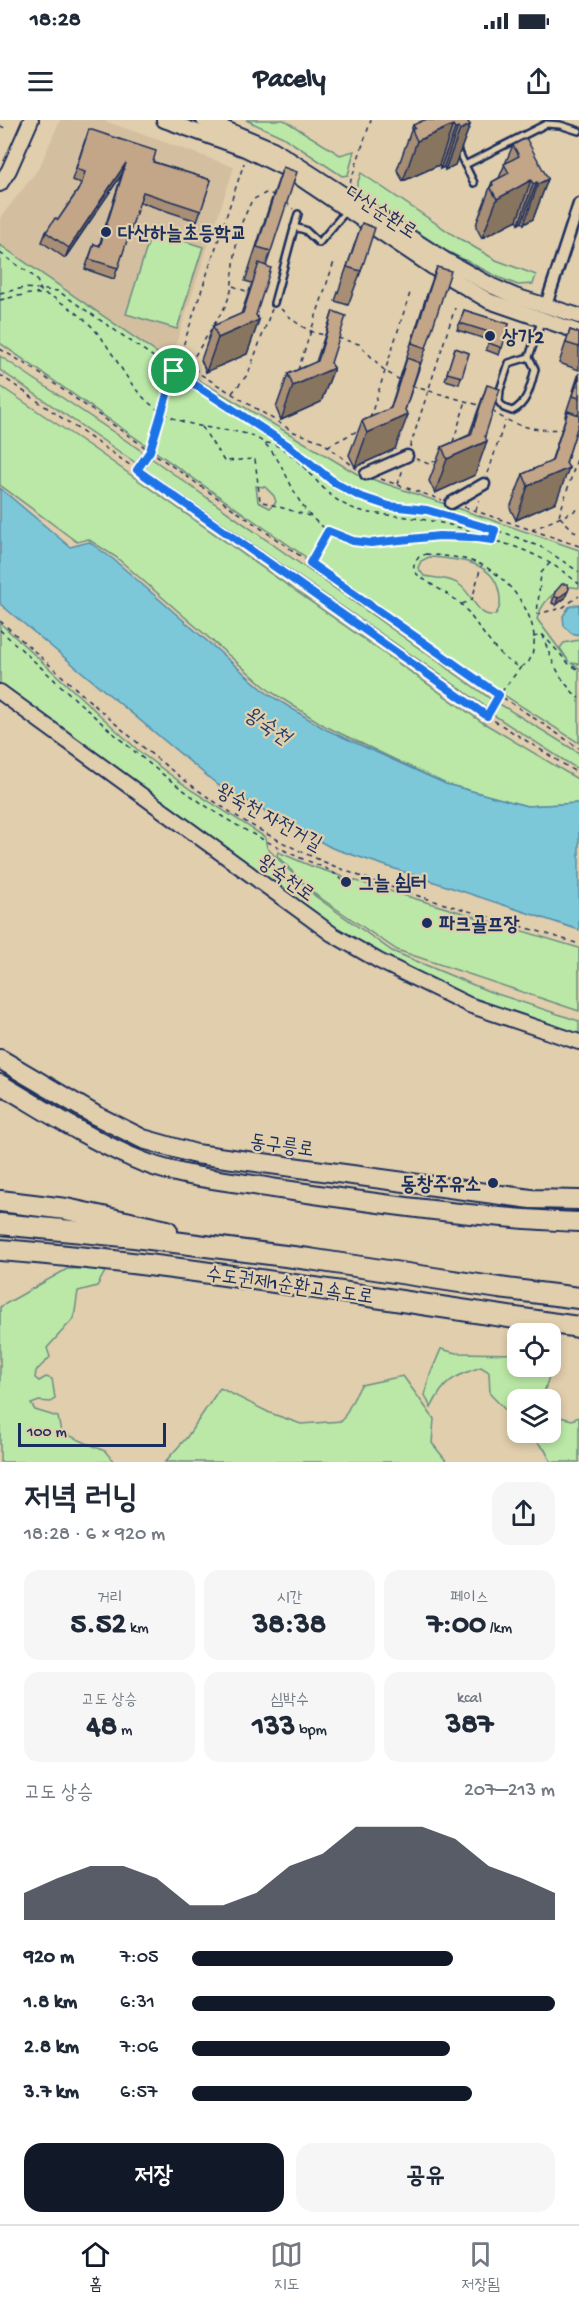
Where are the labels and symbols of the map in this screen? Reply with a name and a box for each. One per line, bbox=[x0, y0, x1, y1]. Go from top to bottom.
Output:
street label: 다산순환로 bbox=[340, 182, 421, 245]
place label: 다산하늘초등학교 bbox=[118, 223, 247, 247]
marker: 다산하늘초등학교 bbox=[99, 225, 113, 239]
place label: 상가2 bbox=[502, 328, 544, 351]
marker: 상가2 bbox=[483, 329, 497, 343]
pin bbox=[148, 345, 199, 396]
water label: 왕숙천 bbox=[238, 703, 296, 754]
street label: 왕숙천 자전거길 bbox=[211, 780, 326, 858]
street label: 왕숙천로 bbox=[252, 851, 318, 908]
place label: 그늘 쉼터 bbox=[358, 873, 427, 897]
marker: 그늘 쉼터 bbox=[339, 875, 353, 889]
place label: 파크골프장 bbox=[439, 915, 519, 938]
marker: 파크골프장 bbox=[420, 916, 434, 930]
street label: 동구릉로 bbox=[248, 1131, 315, 1163]
place label: 동창주유소 bbox=[401, 1175, 481, 1198]
marker: 동창주유소 bbox=[486, 1176, 500, 1190]
street label: 수도권제1순환고속도로 bbox=[204, 1263, 375, 1311]
scale bar bbox=[18, 1420, 166, 1448]

